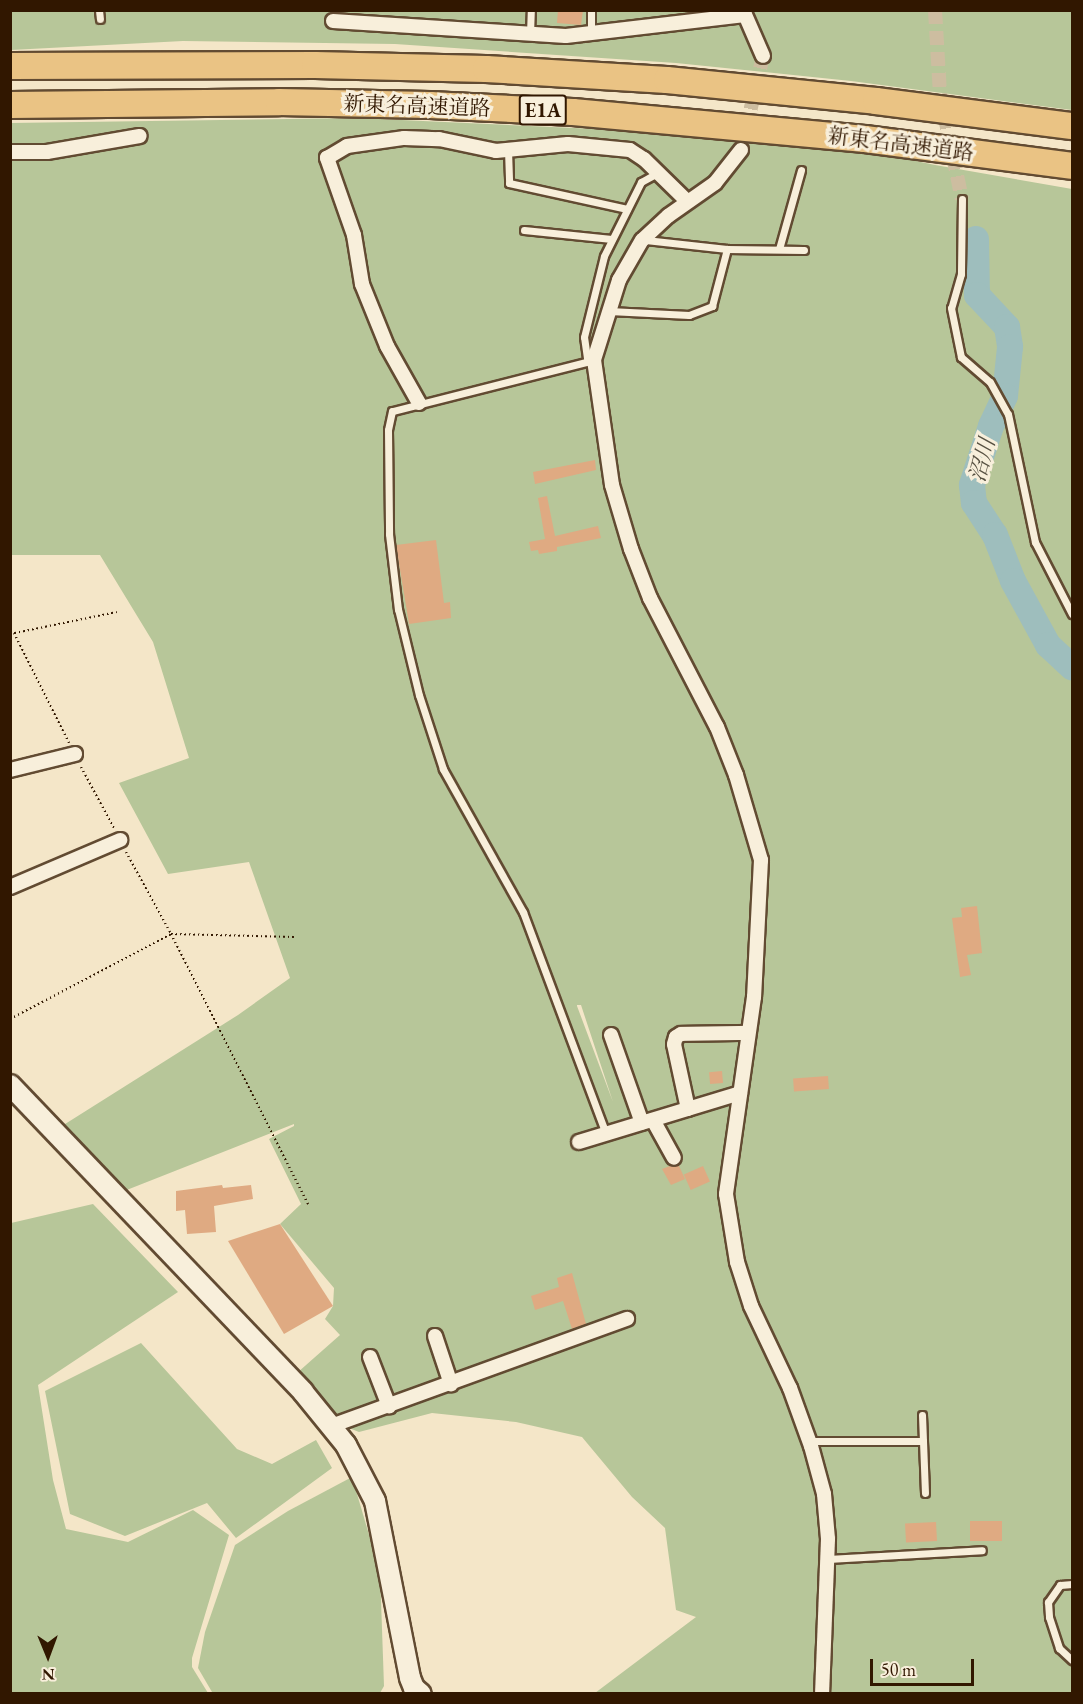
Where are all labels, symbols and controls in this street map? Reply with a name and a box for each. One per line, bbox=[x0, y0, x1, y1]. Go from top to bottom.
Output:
street label: 新東名高速道路 bbox=[343, 91, 491, 121]
road number: E1A bbox=[518, 93, 568, 127]
street label: 新東名高速道路 bbox=[827, 123, 975, 165]
water label: 沼川 bbox=[964, 435, 1000, 485]
north arrow bbox=[18, 1626, 78, 1686]
scale bar bbox=[873, 1647, 976, 1685]
text: 50 m bbox=[881, 1658, 916, 1681]
text: N bbox=[42, 1664, 55, 1685]

